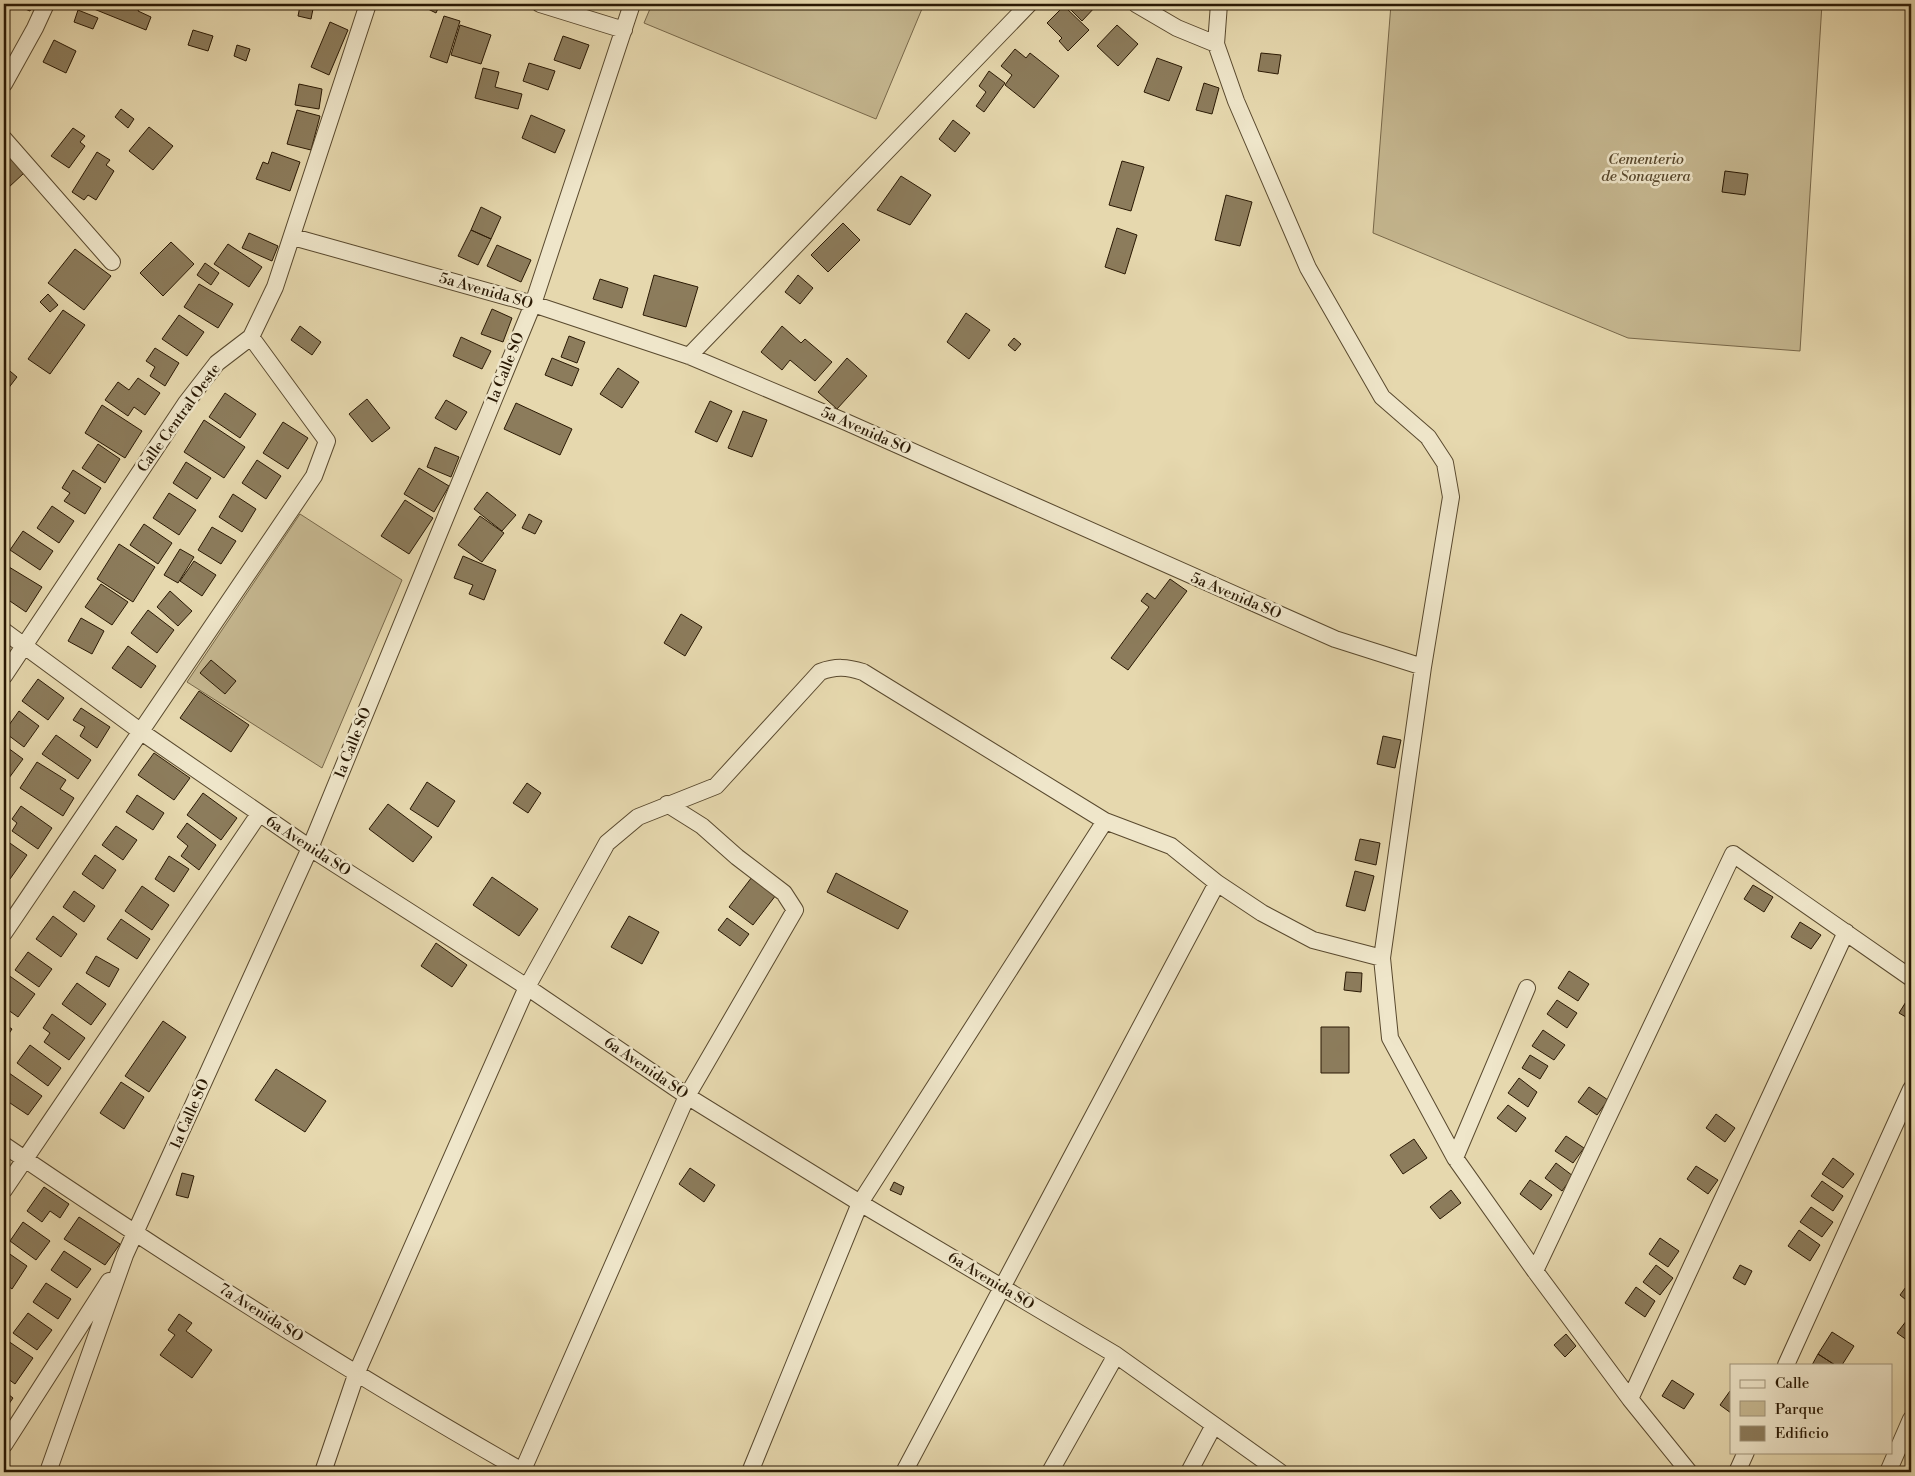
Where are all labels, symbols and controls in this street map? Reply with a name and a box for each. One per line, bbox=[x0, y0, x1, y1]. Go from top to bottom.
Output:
park label: Cementerio de Sonaguera bbox=[1601, 150, 1691, 186]
street label: 5a Avenida SO bbox=[437, 269, 535, 314]
street label: 1a Calle SO bbox=[483, 329, 529, 406]
street label: Calle Central Oeste bbox=[133, 360, 225, 476]
street label: 5a Avenida SO bbox=[818, 403, 914, 459]
street label: 5a Avenida SO bbox=[1188, 568, 1284, 624]
street label: 1a Calle SO bbox=[330, 704, 376, 781]
street label: 6a Avenida SO bbox=[262, 811, 354, 881]
street label: 6a Avenida SO bbox=[600, 1033, 692, 1103]
street label: 1a Calle SO bbox=[166, 1076, 214, 1152]
street label: 6a Avenida SO bbox=[944, 1248, 1038, 1314]
street label: 7a Avenida SO bbox=[215, 1279, 307, 1347]
legend bbox=[1730, 1364, 1892, 1454]
text: Calle bbox=[1775, 1374, 1809, 1393]
text: Parque bbox=[1775, 1400, 1824, 1419]
text: Edificio bbox=[1775, 1424, 1829, 1443]

